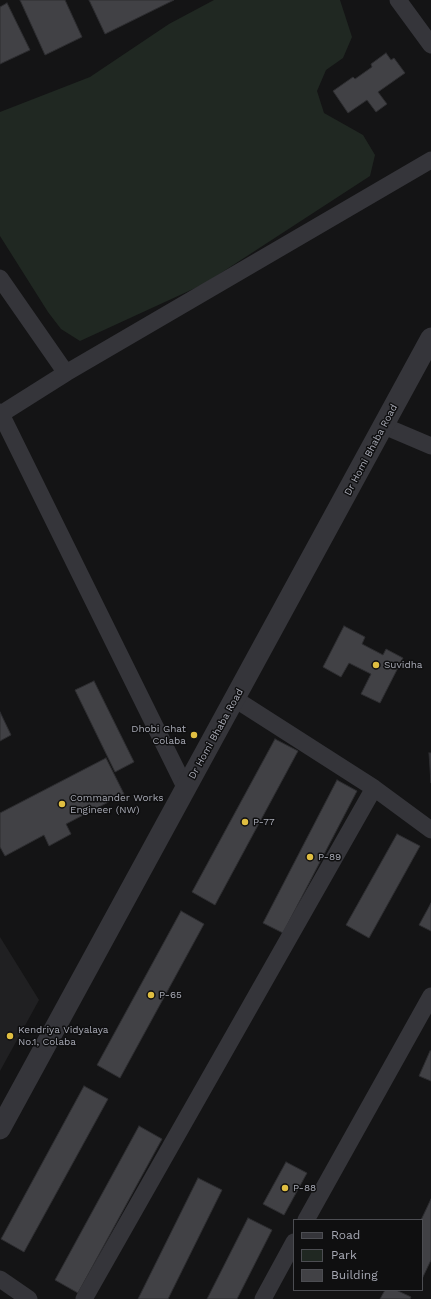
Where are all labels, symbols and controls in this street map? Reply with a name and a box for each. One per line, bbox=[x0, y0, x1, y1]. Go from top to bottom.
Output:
street label: Dr Homi Bhaba Road bbox=[342, 402, 400, 498]
place label: Suvidha bbox=[384, 659, 423, 671]
marker: Suvidha bbox=[371, 660, 381, 670]
street label: Dr Homi Bhaba Road bbox=[186, 687, 246, 781]
place label: Dhobi Ghat Colaba bbox=[131, 723, 186, 746]
marker: Dhobi Ghat Colaba bbox=[189, 730, 199, 740]
place label: Commander Works Engineer (NW) bbox=[70, 792, 163, 816]
marker: Commander Works Engineer (NW) bbox=[57, 799, 67, 809]
place label: P-77 bbox=[253, 816, 275, 828]
marker: P-77 bbox=[240, 817, 250, 827]
place label: P-89 bbox=[318, 851, 341, 863]
marker: P-89 bbox=[305, 852, 315, 862]
place label: P-65 bbox=[159, 989, 182, 1001]
marker: P-65 bbox=[146, 990, 156, 1000]
place label: Kendriya Vidyalaya No.1, Colaba bbox=[18, 1024, 108, 1048]
marker: Kendriya Vidyalaya No.1, Colaba bbox=[5, 1031, 15, 1041]
place label: P-88 bbox=[293, 1182, 316, 1194]
marker: P-88 bbox=[280, 1183, 290, 1193]
legend bbox=[293, 1219, 423, 1291]
text: Road bbox=[331, 1228, 360, 1242]
text: Park bbox=[331, 1248, 357, 1262]
text: Building bbox=[331, 1268, 378, 1282]

